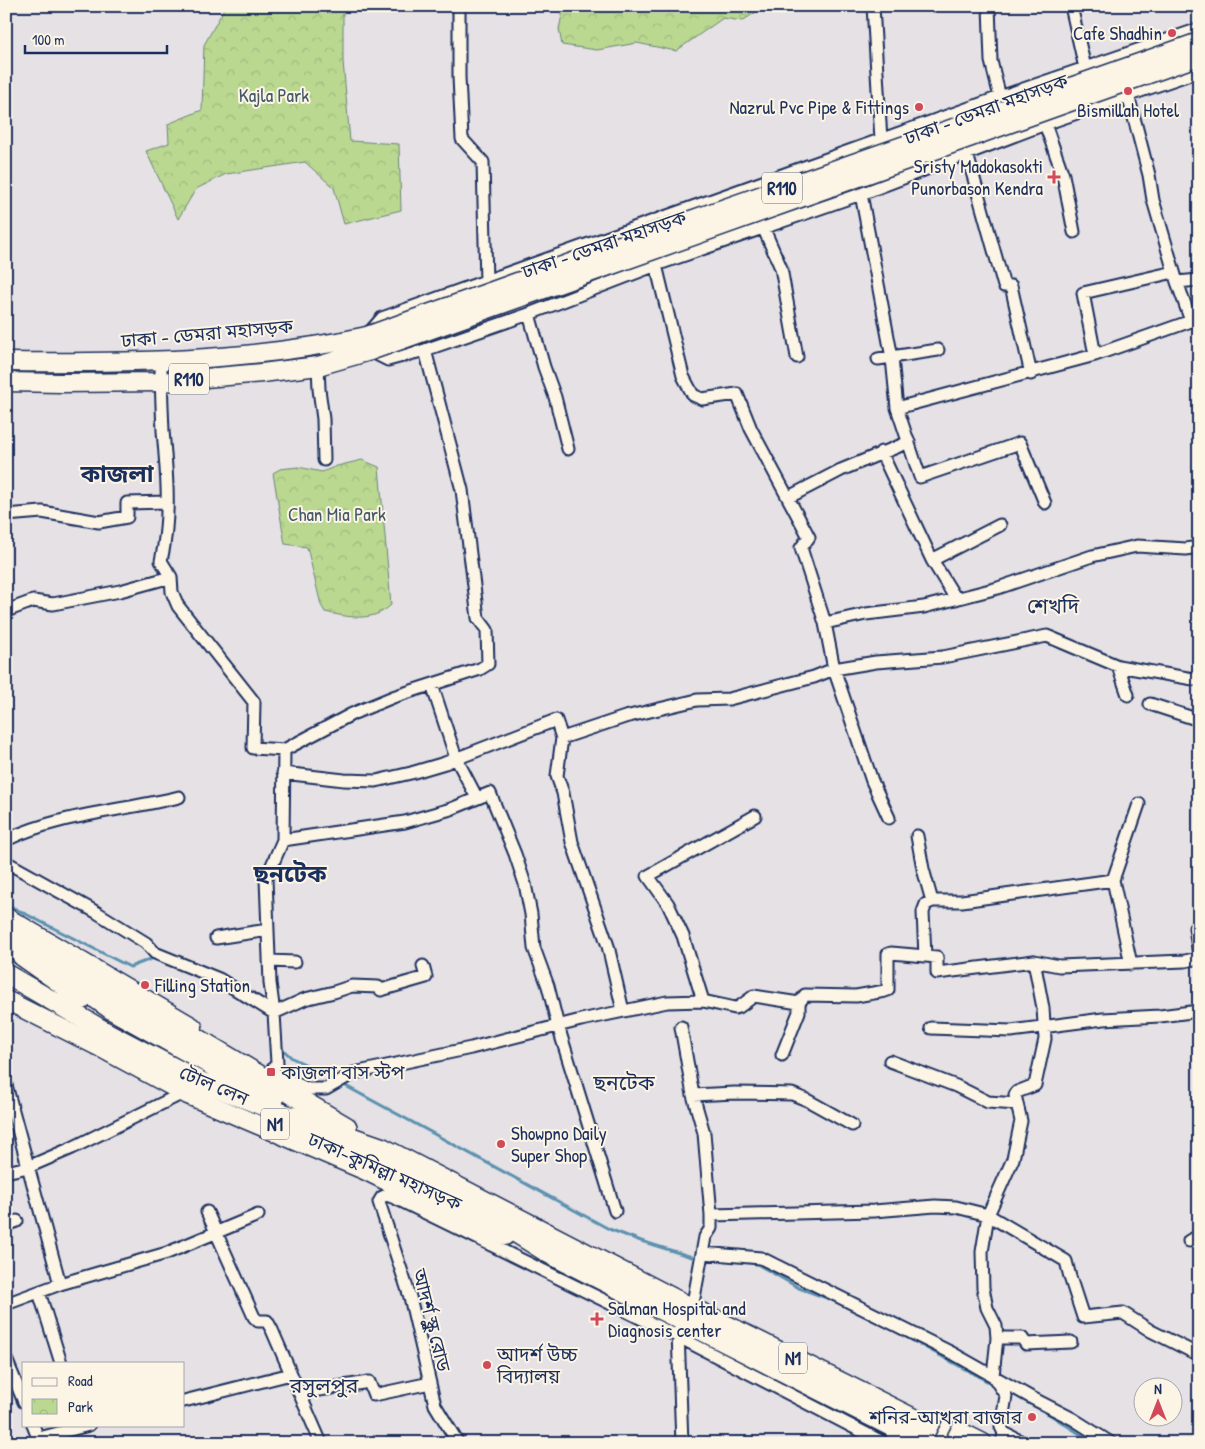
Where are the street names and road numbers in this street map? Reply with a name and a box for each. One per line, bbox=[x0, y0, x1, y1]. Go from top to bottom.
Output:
street label: ঢাকা - ডেমরা মহাসড়ক bbox=[900, 67, 1072, 151]
road number: R110 bbox=[762, 172, 802, 204]
street label: ঢাকা - ডেমরা মহাসড়ক bbox=[517, 203, 690, 285]
street label: ঢাকা - ডেমরা মহাসড়ক bbox=[119, 312, 295, 354]
road number: R110 bbox=[169, 364, 209, 394]
street label: টোল লেন bbox=[175, 1059, 253, 1111]
road number: N1 bbox=[261, 1108, 289, 1140]
street label: ঢাকা–কুমিল্লা মহাসড়ক bbox=[303, 1125, 466, 1217]
street label: আদর্শ স্কুল রোড bbox=[406, 1265, 457, 1375]
road number: N1 bbox=[779, 1342, 807, 1374]

